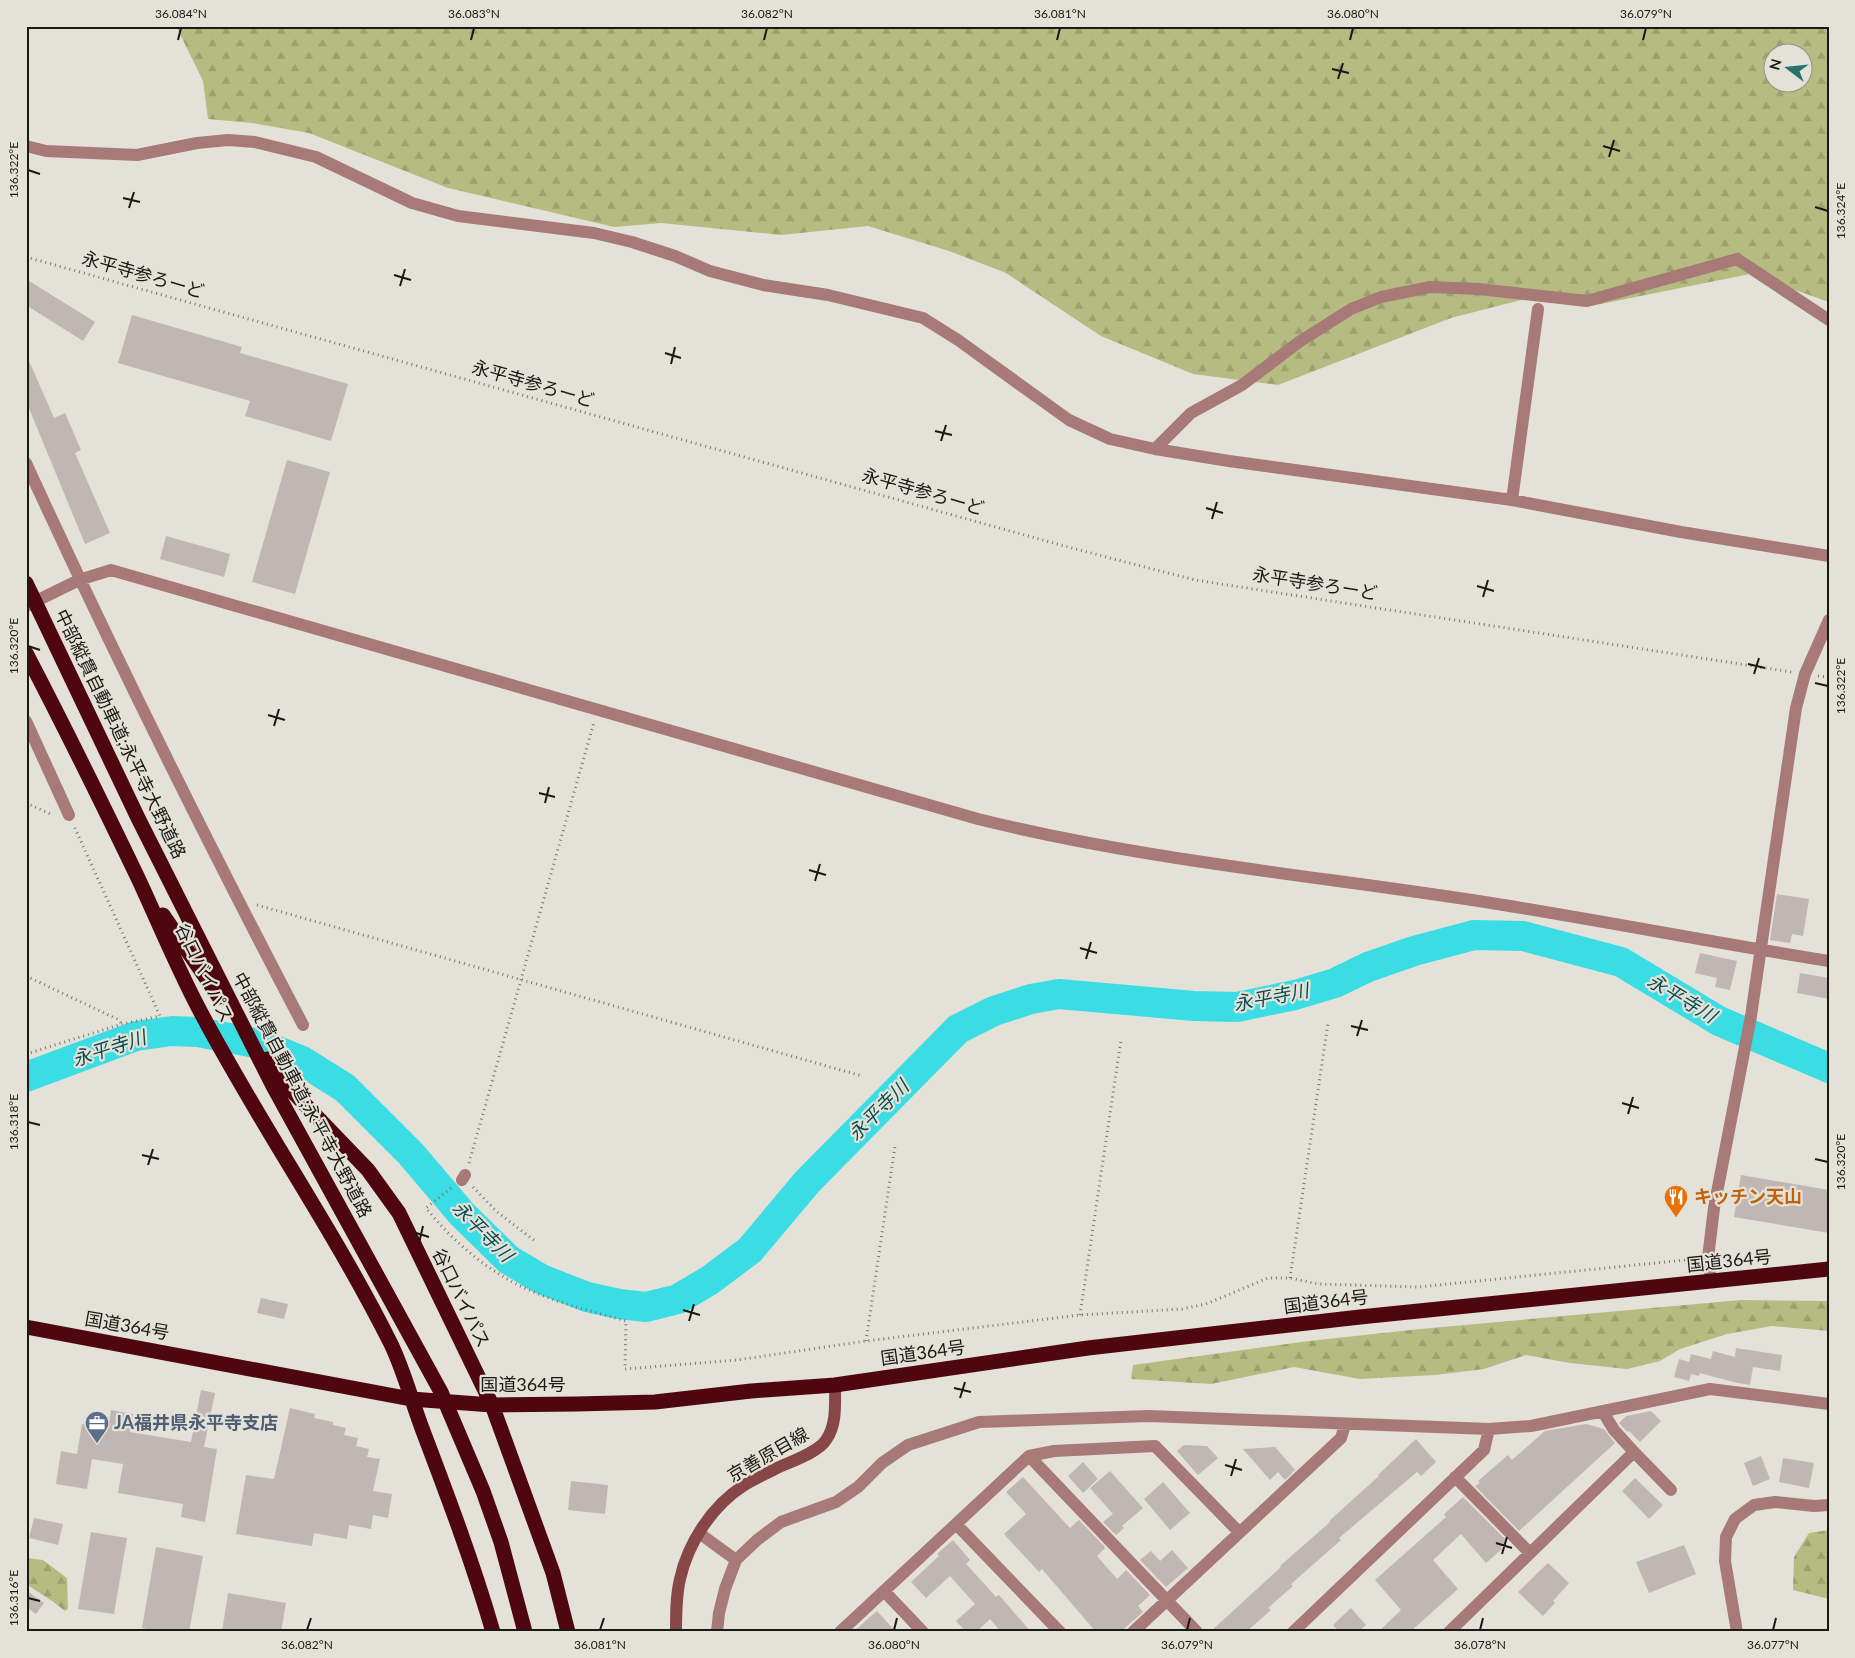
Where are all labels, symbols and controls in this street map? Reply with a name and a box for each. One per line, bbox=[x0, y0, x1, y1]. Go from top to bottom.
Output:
text: 36.084°N bbox=[155, 6, 207, 21]
text: 36.083°N bbox=[448, 6, 500, 21]
text: 36.082°N bbox=[741, 6, 793, 21]
text: 36.081°N bbox=[1034, 6, 1086, 21]
text: 36.080°N bbox=[1327, 6, 1379, 21]
text: 36.079°N bbox=[1620, 6, 1672, 21]
north arrow bbox=[1762, 42, 1812, 92]
text: N bbox=[1765, 57, 1785, 72]
text: 136.322°E bbox=[6, 142, 21, 198]
text: 136.324°E bbox=[1833, 183, 1848, 239]
street label: 永平寺参ろーど bbox=[80, 246, 207, 302]
street label: 永平寺参ろーど bbox=[470, 355, 597, 411]
street label: 永平寺参ろーど bbox=[860, 463, 987, 519]
street label: 永平寺参ろーど bbox=[1251, 562, 1379, 604]
street label: 中部縦貫自動車道;永平寺大野道路 bbox=[51, 605, 191, 862]
text: 136.320°E bbox=[6, 618, 21, 674]
text: 136.322°E bbox=[1833, 658, 1848, 714]
street label: 谷口バイパス bbox=[171, 919, 238, 1026]
street label: 中部縦貫自動車道;永平寺大野道路 bbox=[229, 968, 377, 1221]
water label: 永平寺川 bbox=[1644, 968, 1722, 1028]
water label: 永平寺川 bbox=[1231, 978, 1312, 1015]
water label: 永平寺川 bbox=[69, 1024, 150, 1070]
water label: 永平寺川 bbox=[843, 1073, 914, 1145]
text: 136.318°E bbox=[6, 1094, 21, 1150]
text: 136.320°E bbox=[1833, 1134, 1848, 1190]
restaurant icon: キッチン天山 bbox=[1663, 1184, 1689, 1218]
place label: キッチン天山 bbox=[1694, 1185, 1802, 1207]
water label: 永平寺川 bbox=[448, 1196, 520, 1267]
street label: 谷口バイパス bbox=[428, 1244, 495, 1351]
street label: 国道364号 bbox=[1685, 1245, 1772, 1275]
street label: 国道364号 bbox=[1282, 1285, 1370, 1317]
street label: 国道364号 bbox=[83, 1307, 171, 1343]
street label: 国道364号 bbox=[879, 1335, 967, 1369]
street label: 国道364号 bbox=[480, 1373, 566, 1395]
office icon: JA福井県永平寺支店 bbox=[84, 1410, 110, 1444]
place label: JA福井県永平寺支店 bbox=[114, 1411, 278, 1433]
street label: 京善原目線 bbox=[723, 1422, 812, 1486]
text: 136.316°E bbox=[6, 1570, 21, 1626]
text: 36.082°N bbox=[281, 1637, 333, 1652]
text: 36.081°N bbox=[574, 1637, 626, 1652]
text: 36.080°N bbox=[868, 1637, 920, 1652]
text: 36.079°N bbox=[1161, 1637, 1213, 1652]
text: 36.078°N bbox=[1454, 1637, 1506, 1652]
text: 36.077°N bbox=[1747, 1637, 1799, 1652]

